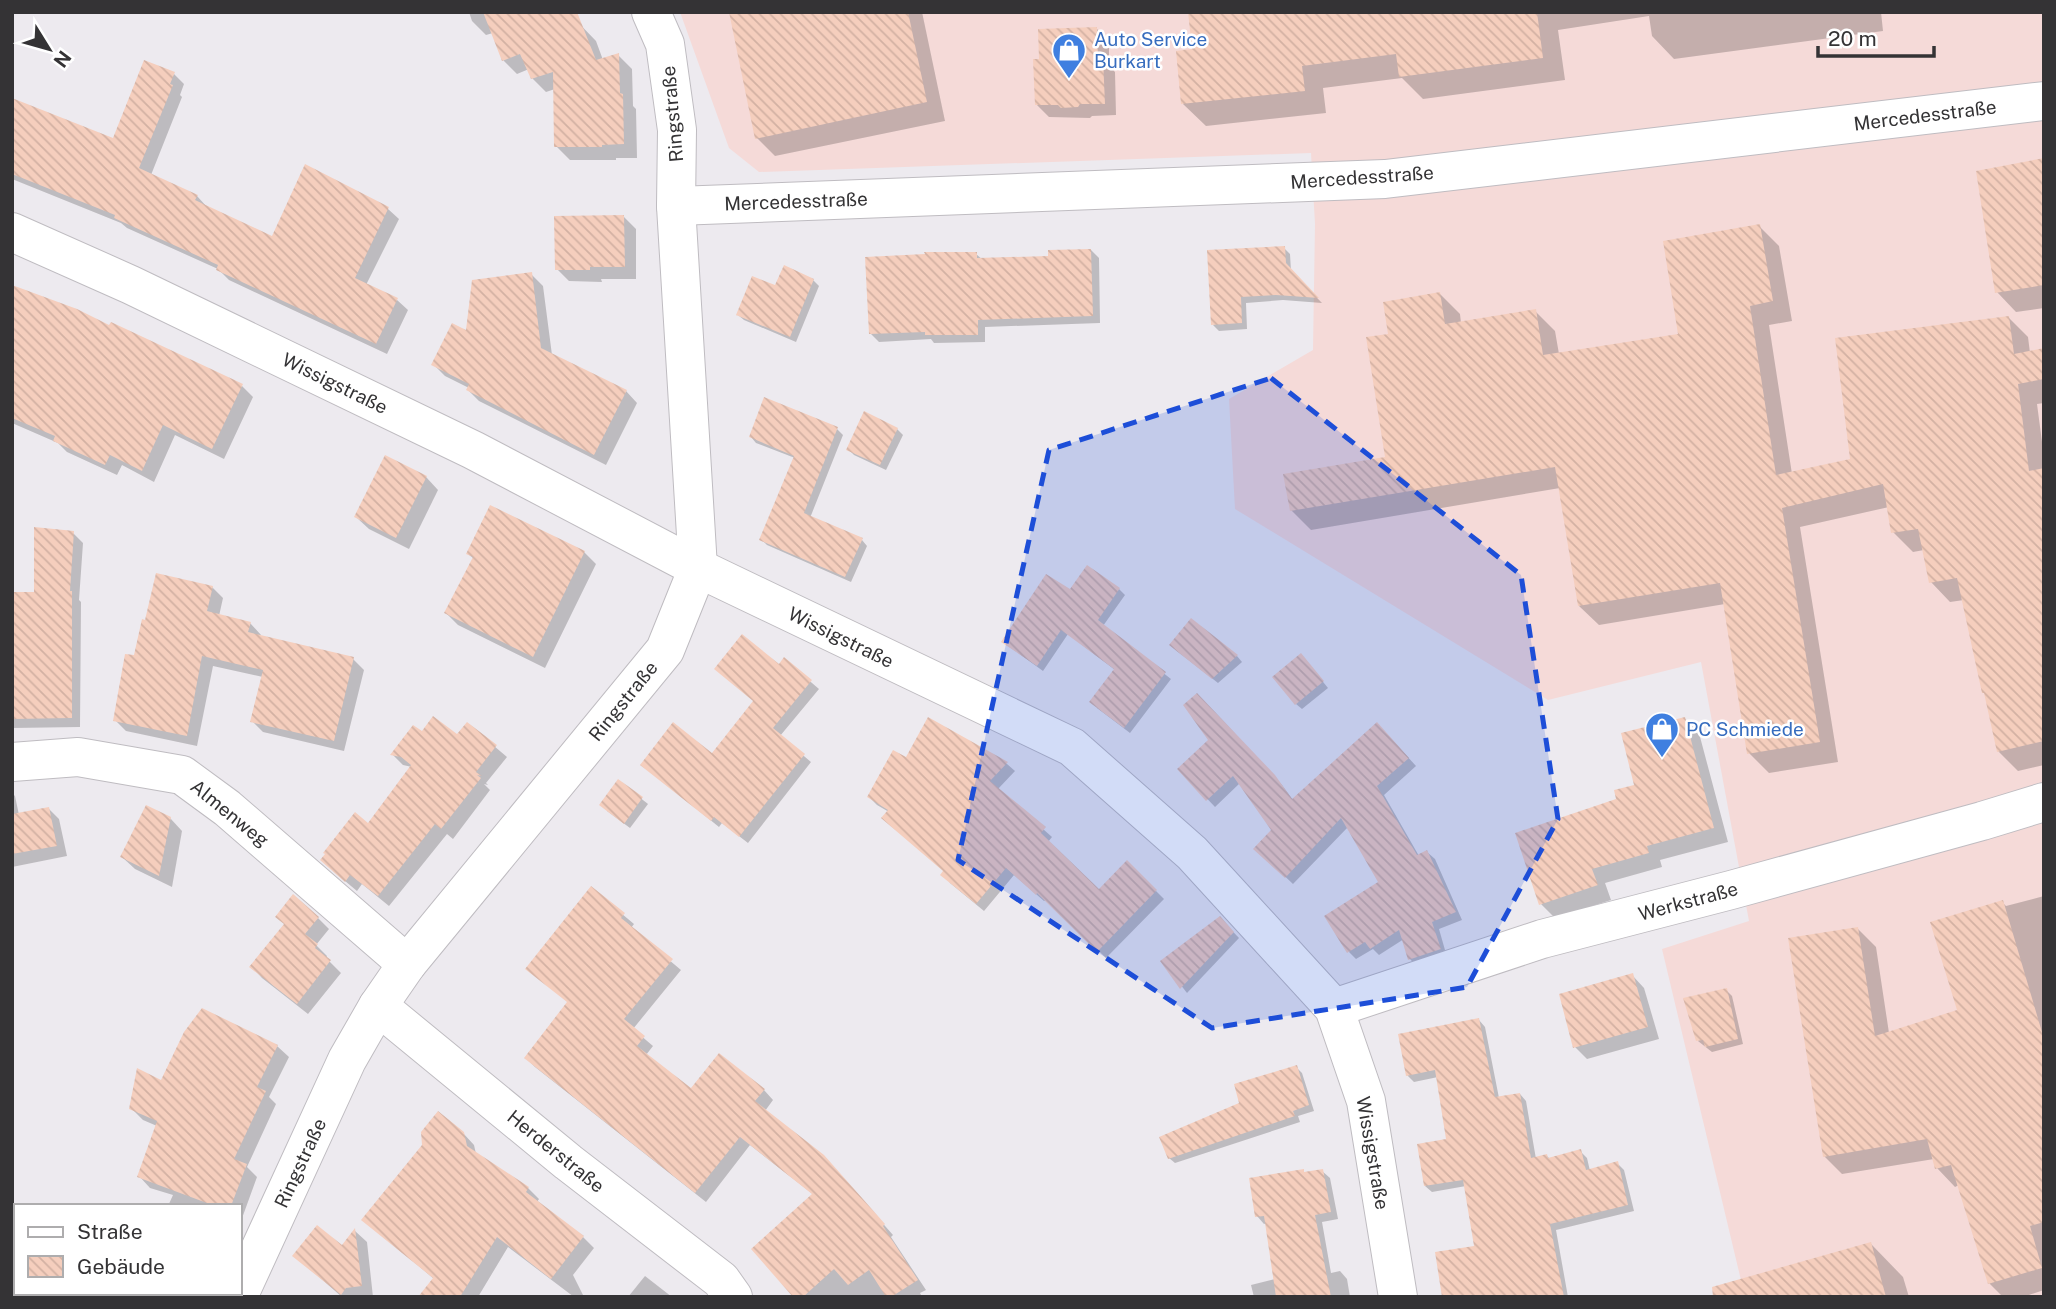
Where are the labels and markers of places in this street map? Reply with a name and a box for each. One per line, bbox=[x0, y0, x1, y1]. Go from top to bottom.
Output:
place label: Auto Service Burkart bbox=[1094, 28, 1207, 72]
shop icon: Auto Service Burkart bbox=[1050, 31, 1088, 80]
shop icon: PC Schmiede bbox=[1643, 710, 1681, 759]
place label: PC Schmiede bbox=[1686, 718, 1804, 740]

